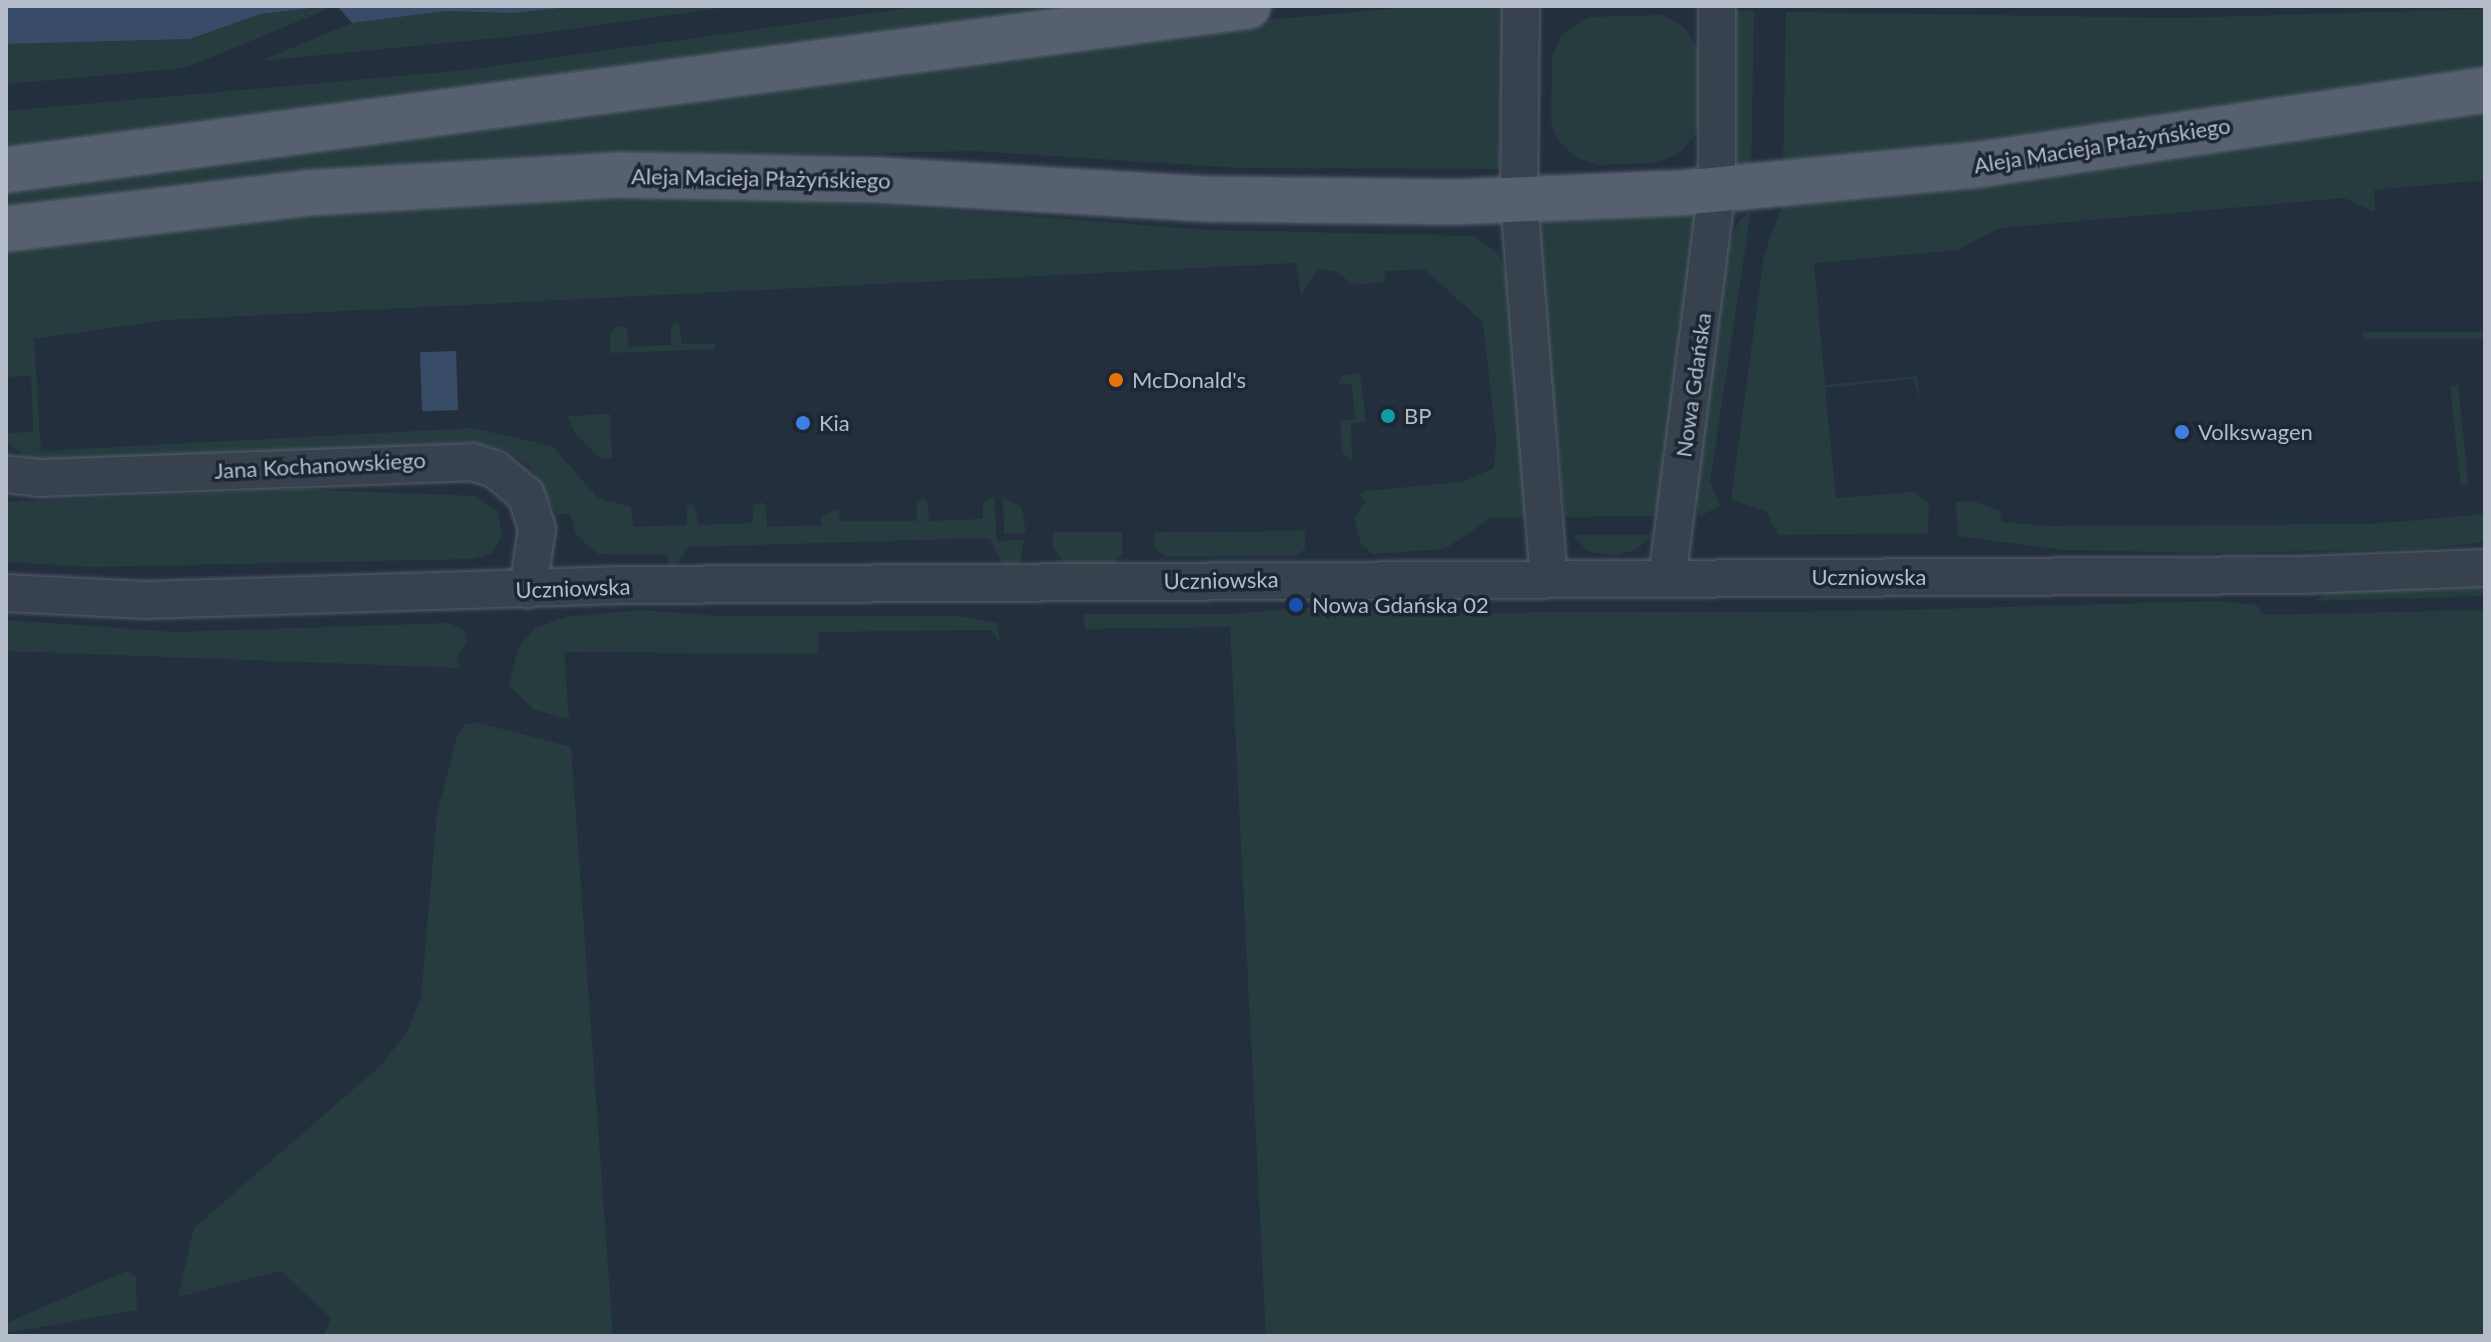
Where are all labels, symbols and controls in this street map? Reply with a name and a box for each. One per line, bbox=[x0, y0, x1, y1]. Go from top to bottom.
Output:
street label: Aleja Macieja Płażyńskiego bbox=[1972, 112, 2232, 178]
street label: Aleja Macieja Płażyńskiego bbox=[631, 163, 891, 193]
street label: Nowa Gdańska bbox=[1670, 311, 1716, 459]
place label: McDonald's bbox=[1132, 367, 1246, 393]
marker: McDonald's bbox=[1107, 371, 1125, 389]
place label: BP bbox=[1404, 403, 1431, 429]
marker: BP bbox=[1379, 407, 1397, 425]
place label: Kia bbox=[819, 410, 850, 436]
marker: Kia bbox=[794, 414, 812, 432]
place label: Volkswagen bbox=[2198, 419, 2313, 445]
marker: Volkswagen bbox=[2173, 423, 2191, 441]
street label: Jana Kochanowskiego bbox=[214, 446, 426, 484]
street label: Uczniowska bbox=[1812, 564, 1926, 590]
street label: Uczniowska bbox=[1163, 566, 1279, 594]
street label: Uczniowska bbox=[515, 573, 631, 603]
place label: Nowa Gdańska 02 bbox=[1312, 592, 1489, 618]
marker: Nowa Gdańska 02 bbox=[1287, 596, 1305, 614]

